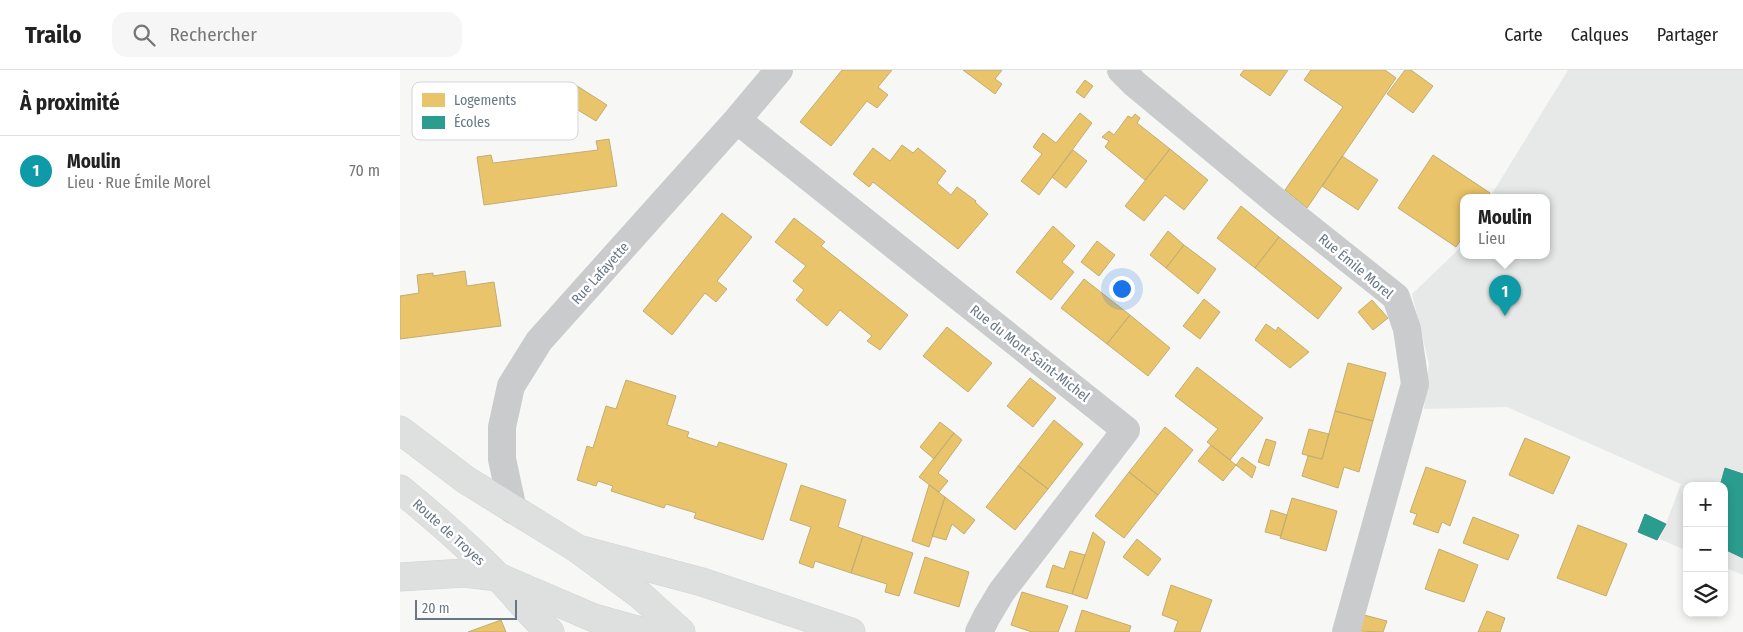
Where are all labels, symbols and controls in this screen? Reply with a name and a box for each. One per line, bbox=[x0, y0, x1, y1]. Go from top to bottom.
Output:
search box bbox=[112, 12, 462, 57]
text: Trailo bbox=[25, 21, 82, 49]
icon: search bbox=[130, 21, 158, 49]
text: Rechercher bbox=[170, 23, 257, 46]
text: Carte bbox=[1504, 24, 1543, 46]
text: Calques bbox=[1571, 24, 1629, 46]
text: Partager bbox=[1657, 24, 1718, 46]
legend bbox=[412, 82, 578, 140]
text: À proximité bbox=[20, 90, 120, 116]
text: Logements bbox=[454, 92, 516, 109]
text: Écoles bbox=[454, 113, 490, 131]
text: Moulin bbox=[67, 150, 121, 173]
text: 1 bbox=[33, 161, 39, 180]
text: 70 m bbox=[349, 161, 380, 180]
text: Lieu · Rue Émile Morel bbox=[67, 173, 211, 192]
popup bbox=[1460, 194, 1550, 259]
text: Moulin bbox=[1478, 206, 1532, 229]
street label: Rue Émile Morel bbox=[1315, 229, 1397, 303]
text: Lieu bbox=[1478, 229, 1506, 248]
street label: Rue Lafayette bbox=[568, 239, 633, 308]
pin: 1 bbox=[1489, 275, 1521, 316]
your location bbox=[1109, 276, 1135, 302]
street label: Rue du Mont Saint-Michel bbox=[966, 301, 1093, 406]
map controls bbox=[1683, 482, 1728, 617]
button: + bbox=[1683, 482, 1728, 527]
street label: Route de Troyes bbox=[409, 495, 488, 569]
button: − bbox=[1683, 527, 1728, 572]
button: layers bbox=[1683, 572, 1728, 617]
scale bar bbox=[415, 597, 518, 620]
text: 20 m bbox=[422, 600, 450, 617]

